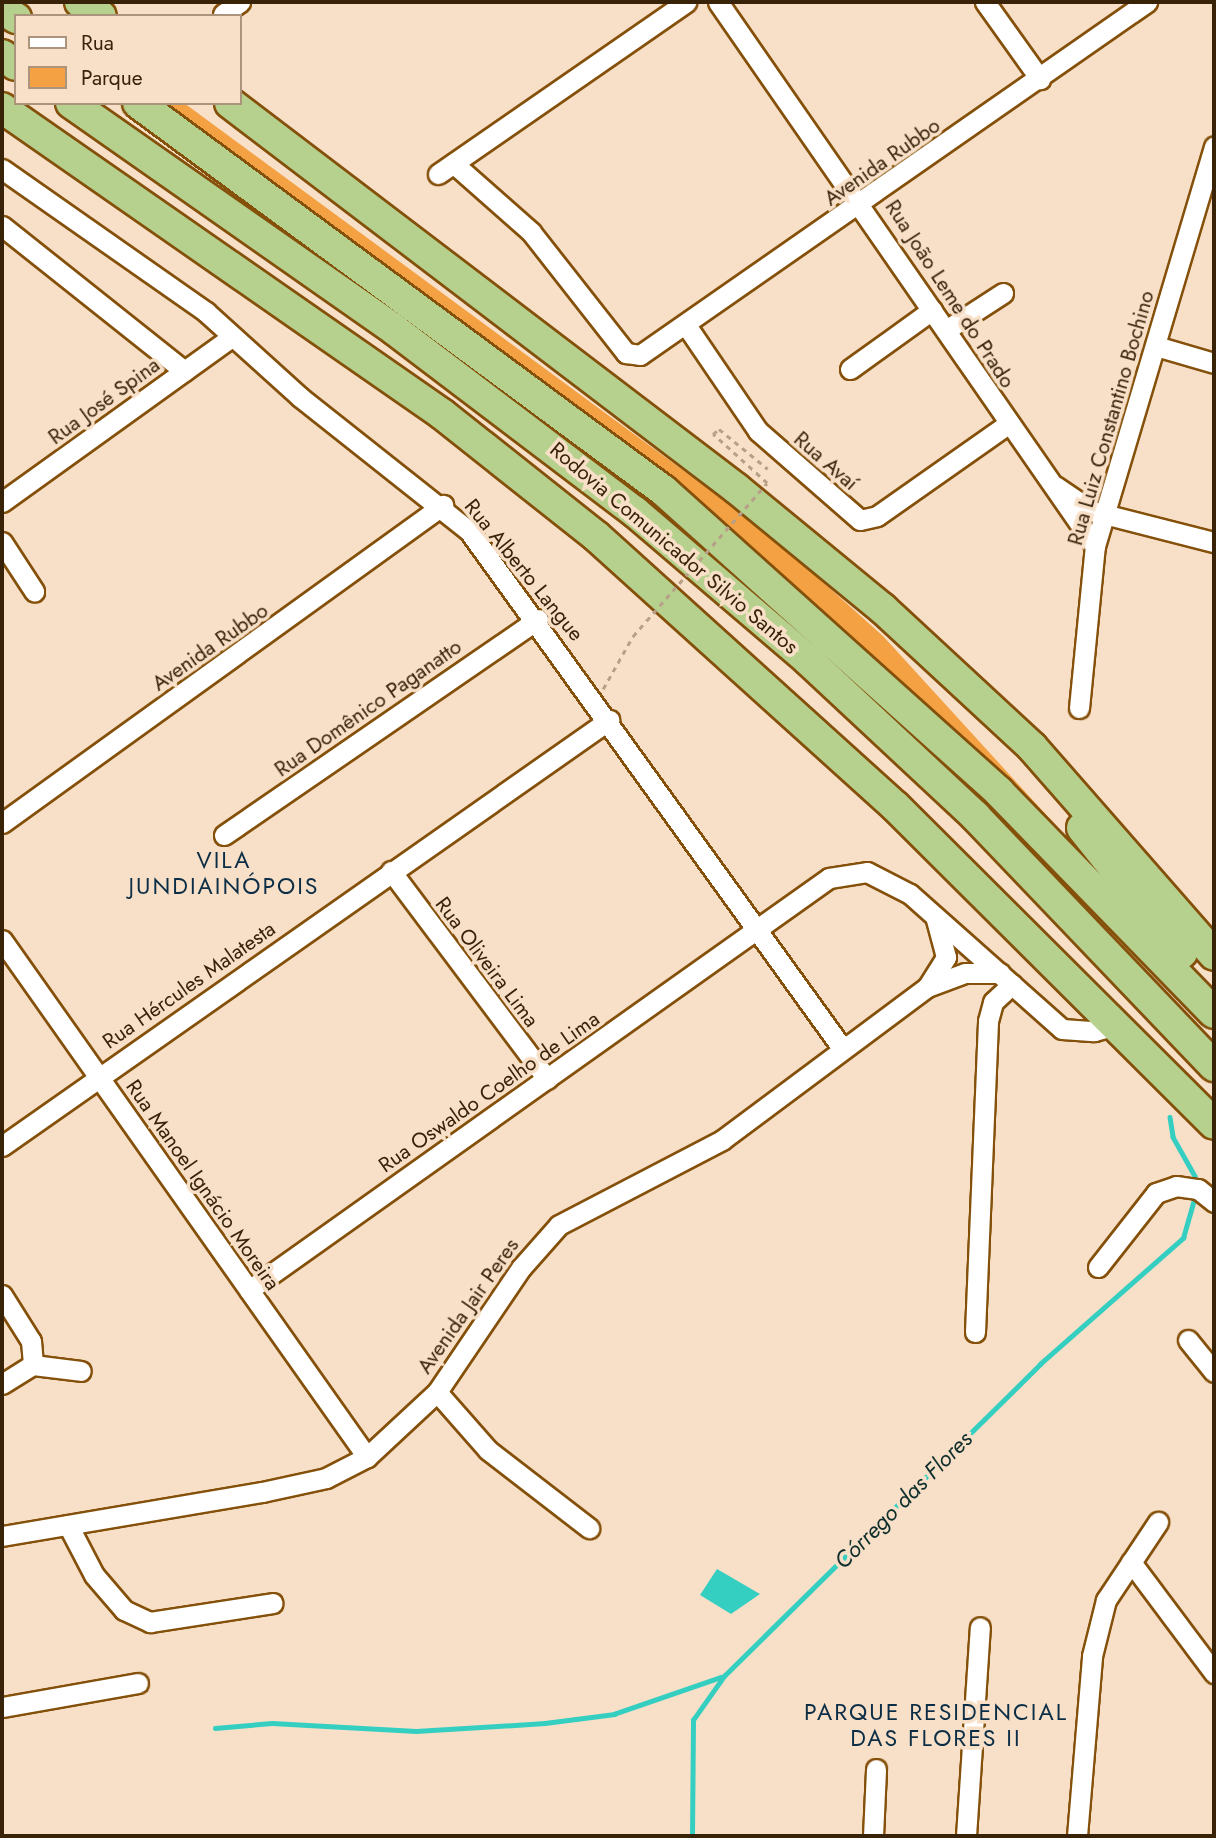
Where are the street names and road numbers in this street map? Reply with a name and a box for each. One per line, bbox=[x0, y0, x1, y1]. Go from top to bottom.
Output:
street label: Avenida Rubbo bbox=[819, 113, 945, 211]
street label: Rua João Leme do Prado bbox=[880, 195, 1020, 393]
street label: Rua Luiz Constantino Bochino bbox=[1063, 288, 1159, 548]
street label: Rua José Spina bbox=[43, 352, 165, 450]
street label: Rua Avaí bbox=[789, 426, 863, 496]
street label: Rodovia Comunicador Silvio Santos bbox=[545, 437, 803, 659]
street label: Rua Alberto Langue bbox=[459, 494, 589, 646]
street label: Avenida Rubbo bbox=[147, 598, 273, 696]
street label: Rua Domênico Paganatto bbox=[270, 634, 466, 782]
street label: Rua Oliveira Lima bbox=[430, 892, 544, 1032]
street label: Rua Hércules Malatesta bbox=[98, 916, 280, 1054]
street label: Rua Oswaldo Coelho de Lima bbox=[374, 1006, 604, 1178]
street label: Rua Manoel Ignácio Moreira bbox=[121, 1075, 285, 1295]
street label: Avenida Jair Peres bbox=[412, 1233, 524, 1379]

